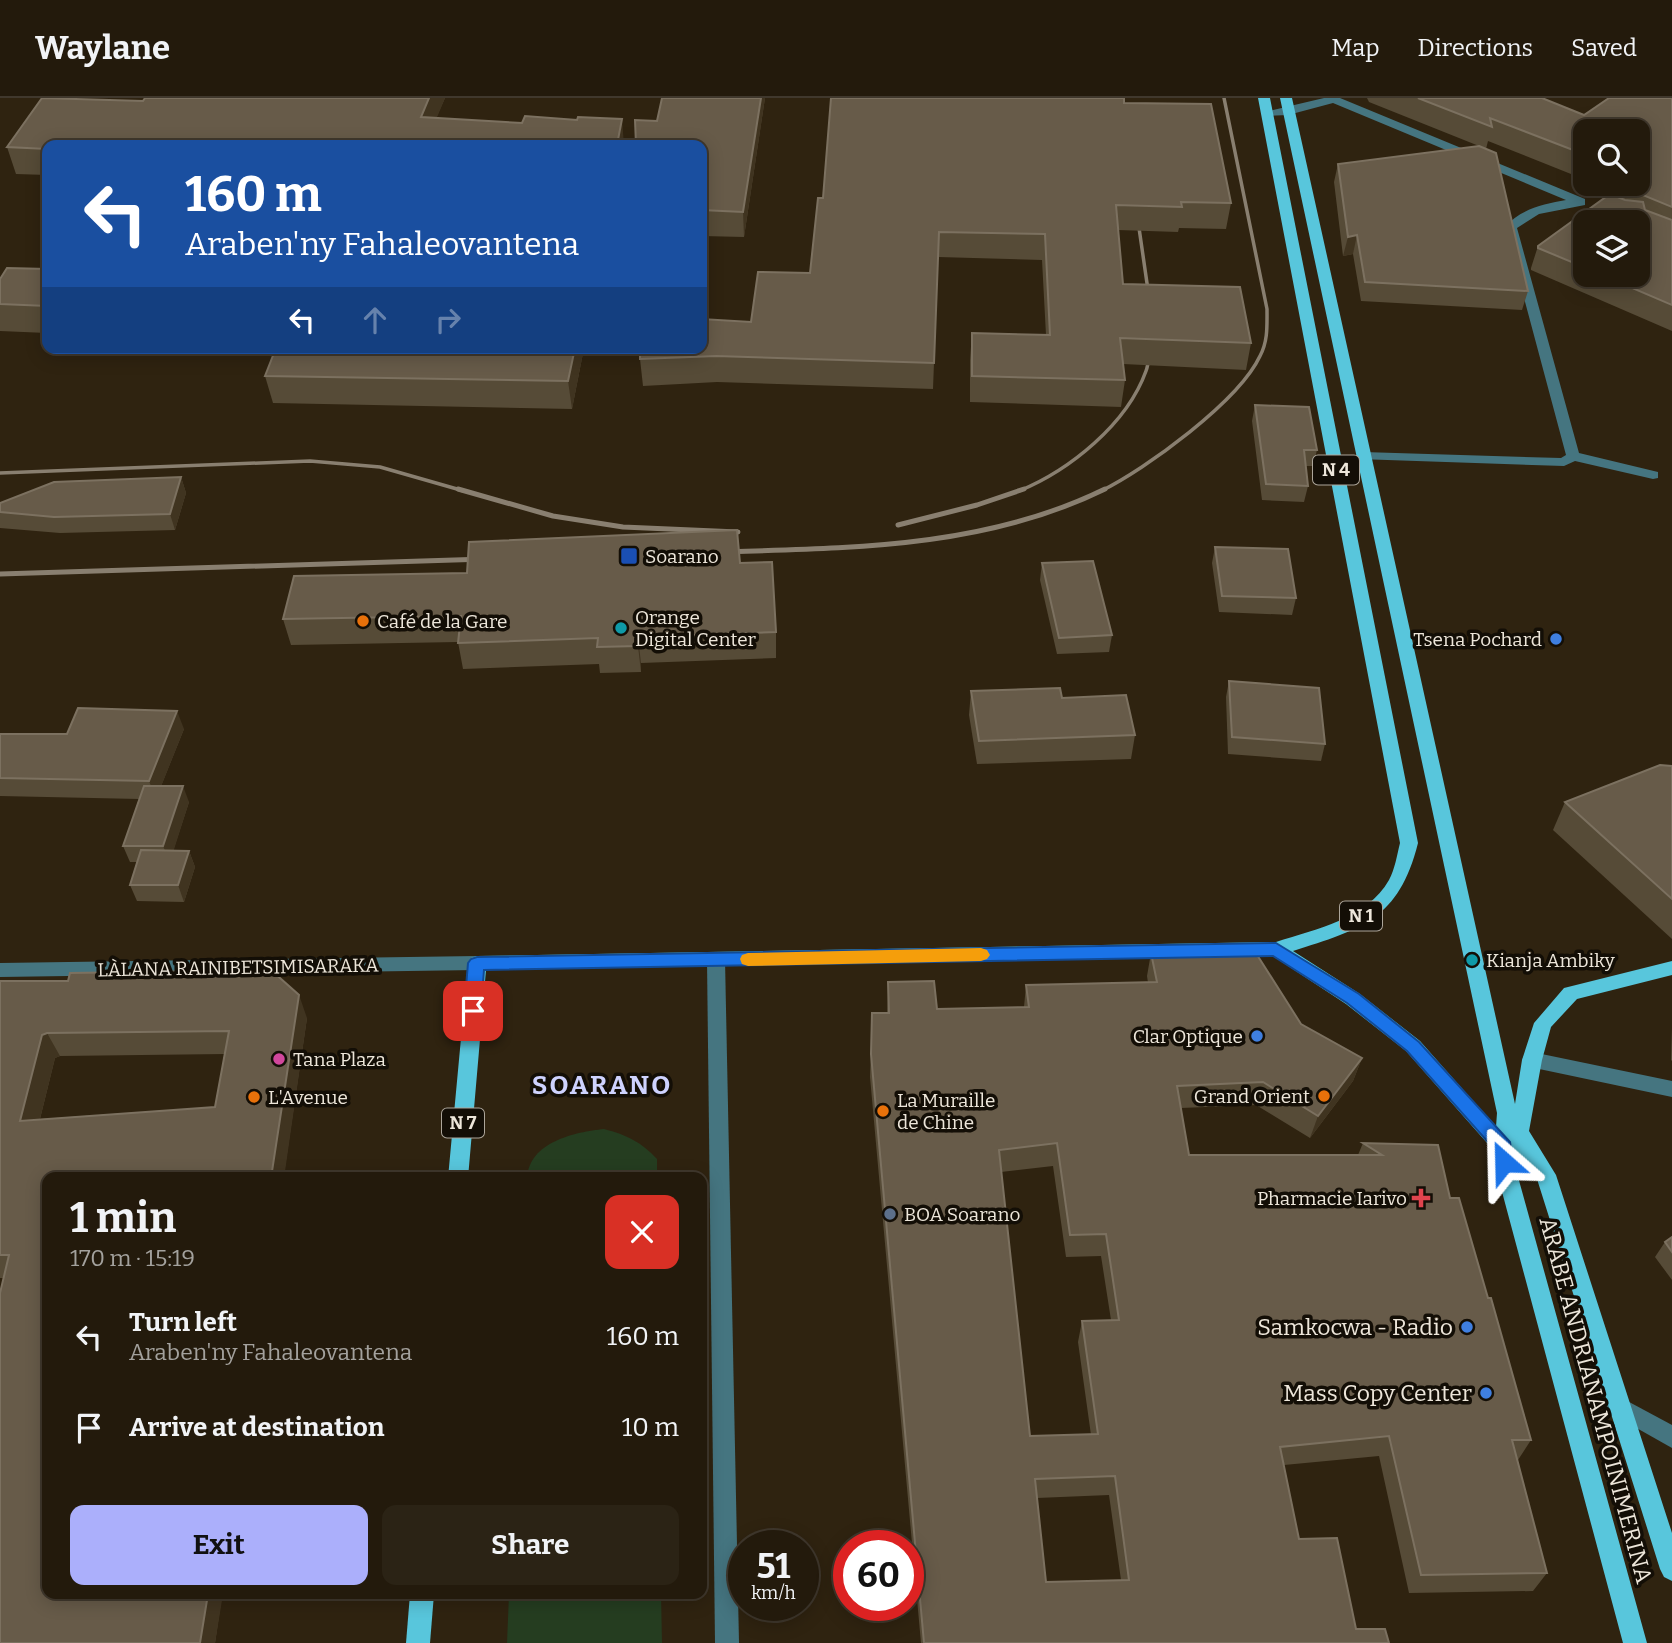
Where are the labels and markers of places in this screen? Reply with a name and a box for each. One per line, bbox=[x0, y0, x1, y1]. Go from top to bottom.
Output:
place label: Soarano bbox=[645, 545, 719, 568]
marker: Soarano bbox=[619, 546, 639, 566]
place label: Orange Digital Center bbox=[635, 606, 757, 651]
place label: Café de la Gare bbox=[377, 610, 507, 633]
marker: Café de la Gare bbox=[355, 613, 371, 629]
marker: Orange Digital Center bbox=[613, 620, 629, 636]
place label: Tsena Pochard bbox=[1413, 628, 1542, 651]
marker: Tsena Pochard bbox=[1548, 631, 1564, 647]
place label: Kianja Ambiky bbox=[1486, 949, 1616, 972]
marker: Kianja Ambiky bbox=[1464, 952, 1480, 968]
pin bbox=[443, 981, 503, 1041]
place label: Clar Optique bbox=[1133, 1025, 1243, 1048]
marker: Clar Optique bbox=[1249, 1028, 1265, 1044]
place label: Tana Plaza bbox=[293, 1048, 386, 1071]
marker: Tana Plaza bbox=[271, 1051, 287, 1067]
place label: Grand Orient bbox=[1194, 1085, 1310, 1108]
place label: L'Avenue bbox=[268, 1086, 348, 1109]
marker: Grand Orient bbox=[1316, 1088, 1332, 1104]
marker: L'Avenue bbox=[246, 1089, 262, 1105]
place label: La Muraille de Chine bbox=[897, 1089, 995, 1134]
marker: La Muraille de Chine bbox=[875, 1103, 891, 1119]
place label: Pharmacie Iarivo bbox=[1257, 1187, 1407, 1210]
marker: Pharmacie Iarivo bbox=[1413, 1190, 1429, 1206]
place label: BOA Soarano bbox=[904, 1203, 1020, 1226]
marker: BOA Soarano bbox=[882, 1206, 898, 1222]
place label: Samkocwa - Radio bbox=[1257, 1313, 1453, 1341]
marker: Samkocwa - Radio bbox=[1459, 1319, 1475, 1335]
place label: Mass Copy Center bbox=[1283, 1379, 1472, 1407]
marker: Mass Copy Center bbox=[1478, 1385, 1494, 1401]

